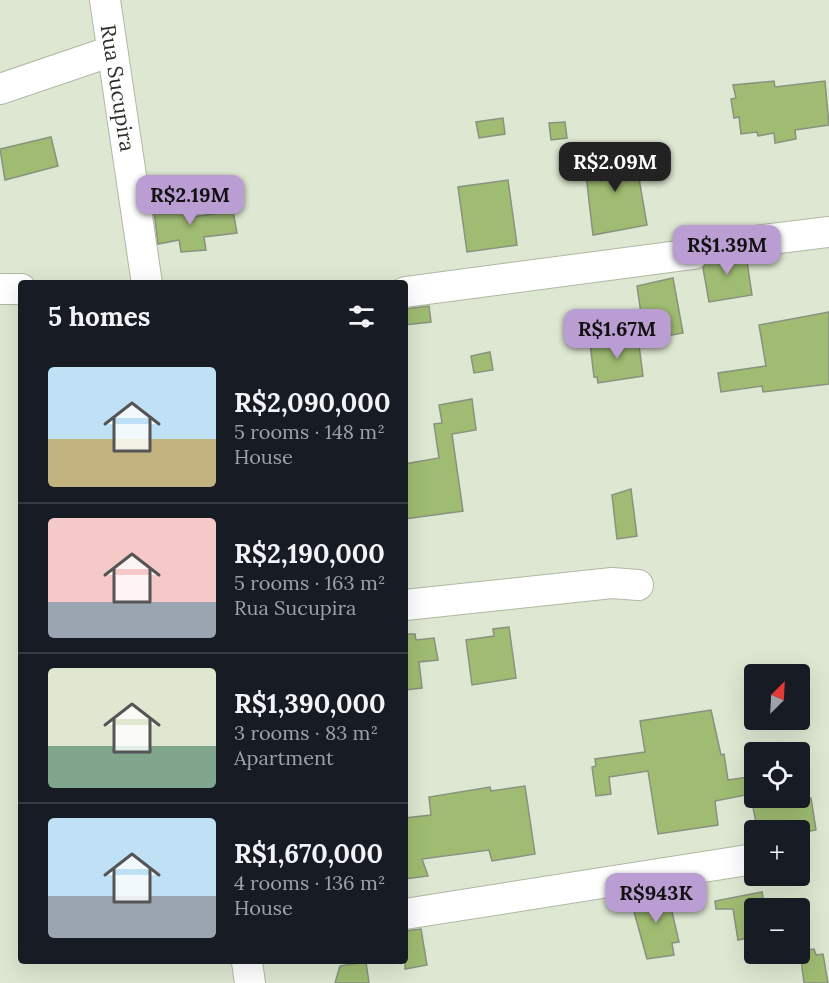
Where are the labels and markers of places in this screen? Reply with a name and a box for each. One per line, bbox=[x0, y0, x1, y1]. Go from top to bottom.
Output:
pin: R$2.09M bbox=[560, 142, 670, 193]
pin: R$2.19M bbox=[135, 175, 245, 226]
pin: R$1.39M bbox=[672, 225, 782, 276]
pin: R$1.67M bbox=[562, 309, 672, 360]
pin: R$943K bbox=[607, 873, 705, 924]

